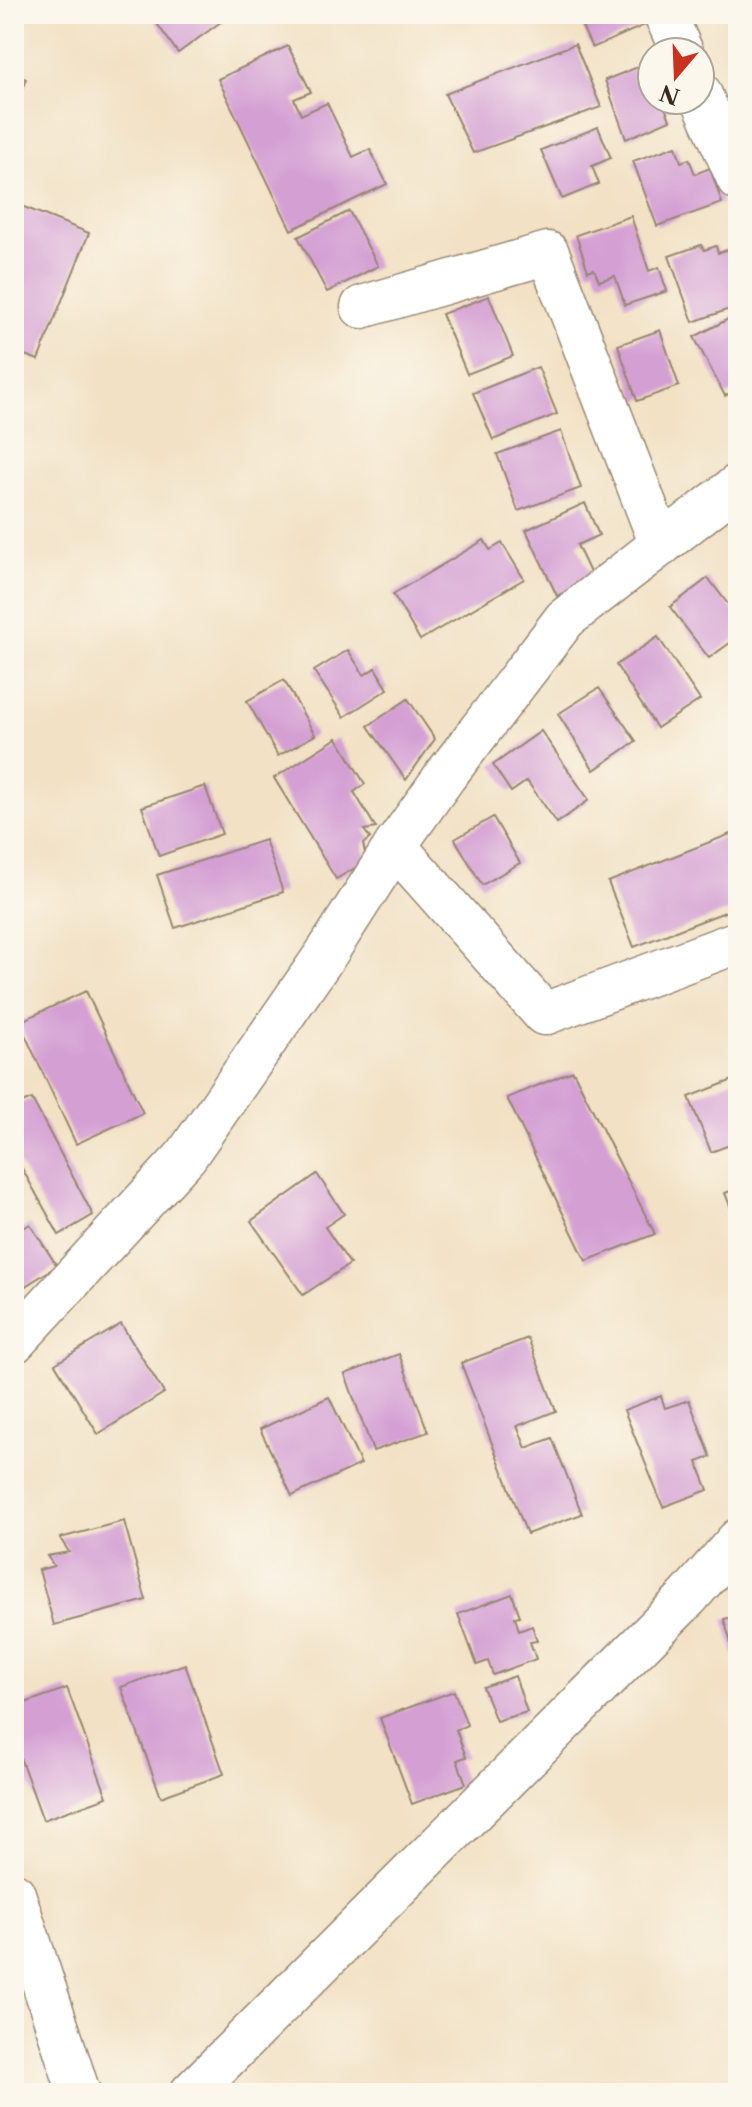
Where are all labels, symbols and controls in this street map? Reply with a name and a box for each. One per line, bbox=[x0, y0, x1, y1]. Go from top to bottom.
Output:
north arrow bbox=[636, 36, 716, 116]
text: N bbox=[656, 79, 683, 110]

